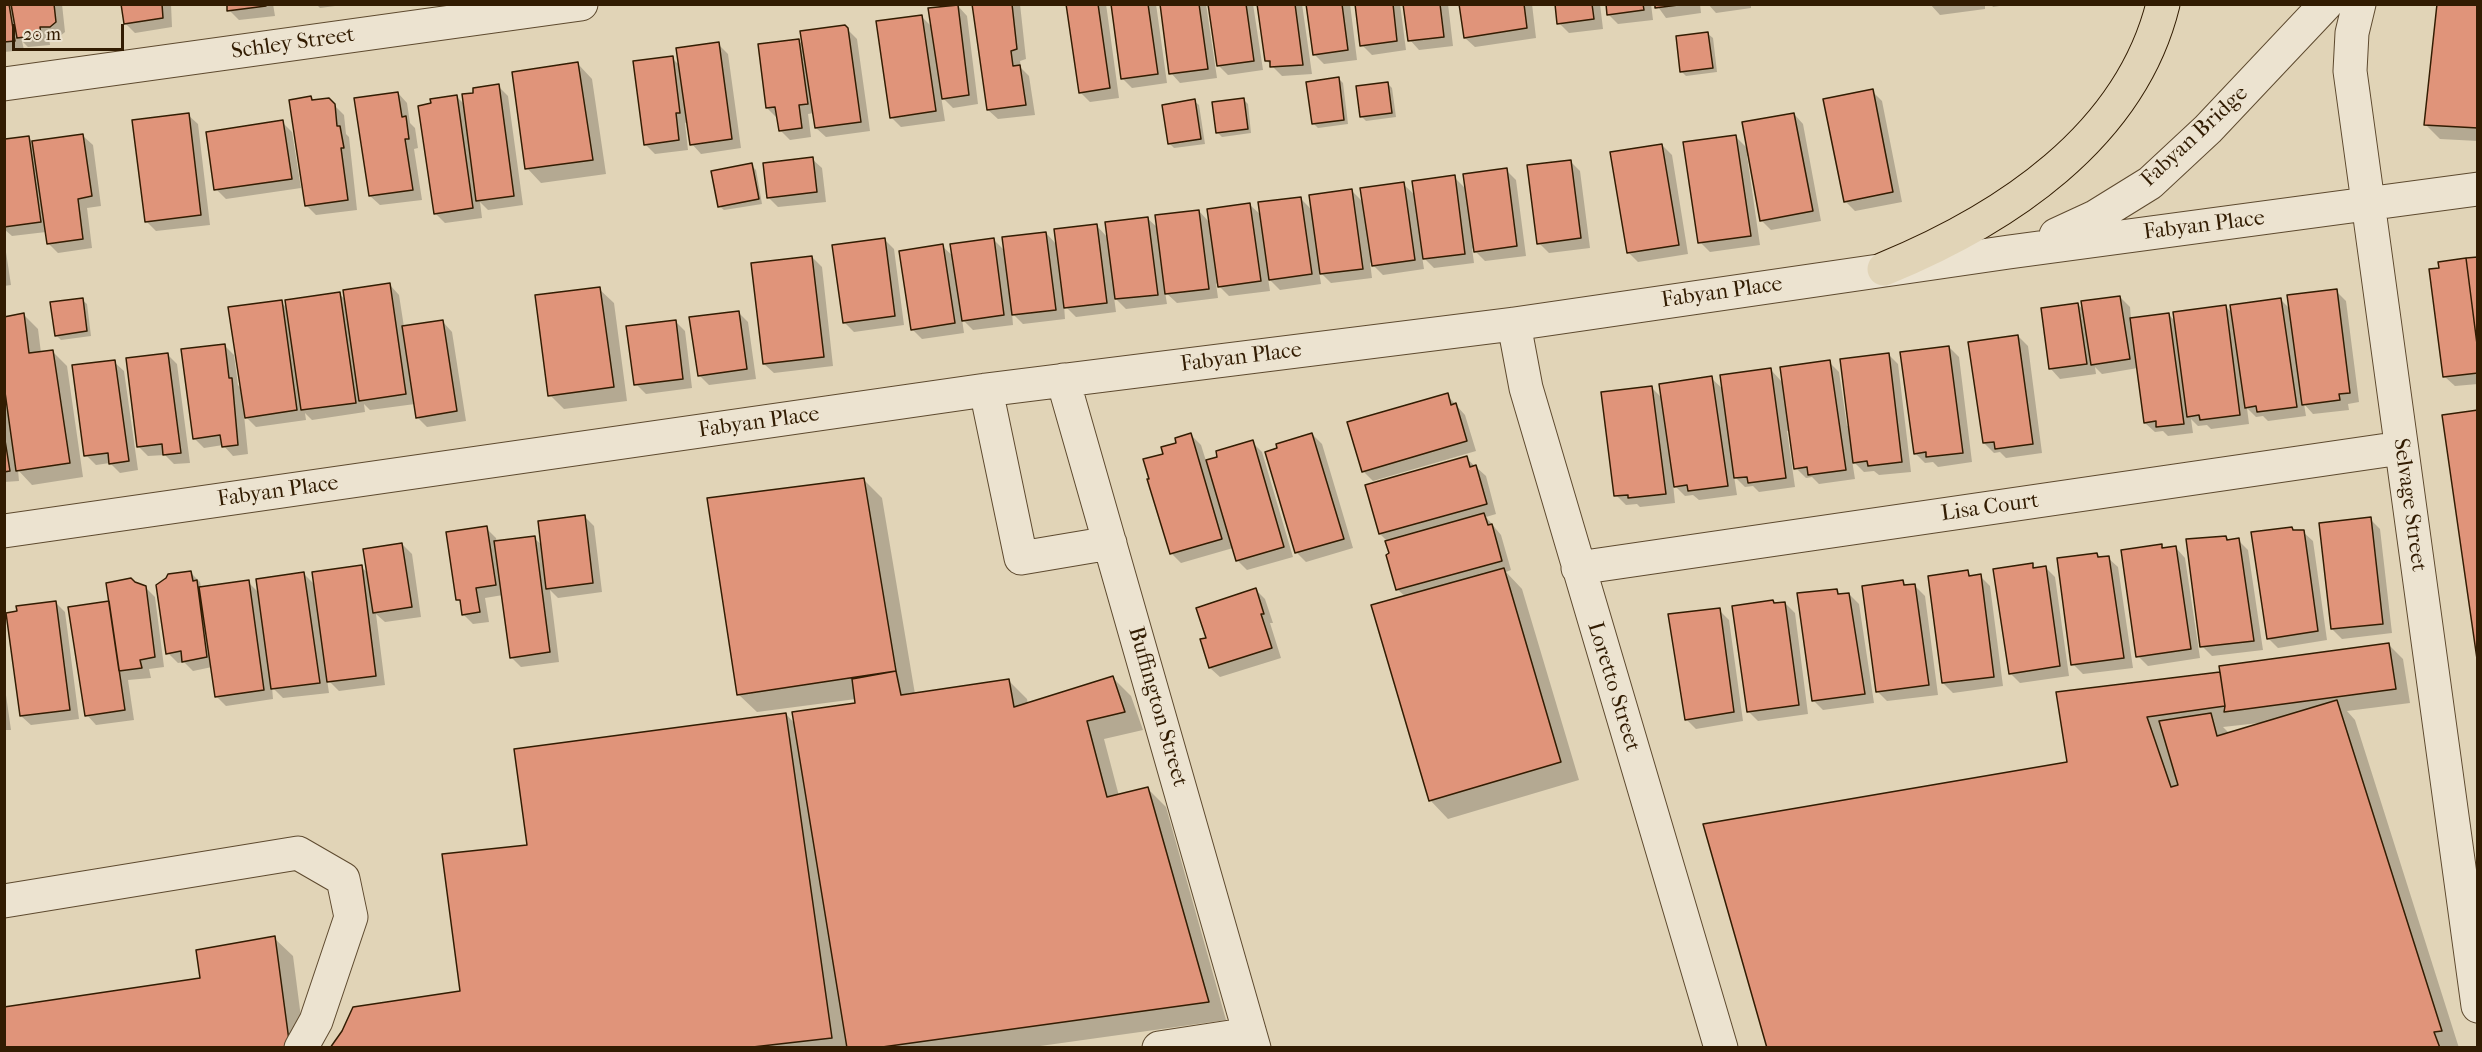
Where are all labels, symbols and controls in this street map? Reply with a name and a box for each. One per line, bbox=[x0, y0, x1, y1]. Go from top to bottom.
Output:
scale bar bbox=[15, 12, 128, 50]
street label: Schley Street bbox=[230, 22, 356, 66]
text: 20 m bbox=[23, 24, 61, 45]
street label: Fabyan Bridge bbox=[2136, 81, 2254, 193]
street label: Fabyan Place bbox=[2142, 205, 2266, 247]
street label: Fabyan Place bbox=[1660, 271, 1784, 315]
street label: Fabyan Place bbox=[1179, 337, 1303, 379]
street label: Fabyan Place bbox=[697, 401, 821, 445]
street label: Selvage Street bbox=[2387, 437, 2431, 573]
street label: Fabyan Place bbox=[216, 470, 340, 514]
street label: Lisa Court bbox=[1939, 488, 2041, 528]
street label: Loretto Street bbox=[1581, 619, 1645, 755]
street label: Buffington Street bbox=[1122, 624, 1192, 790]

